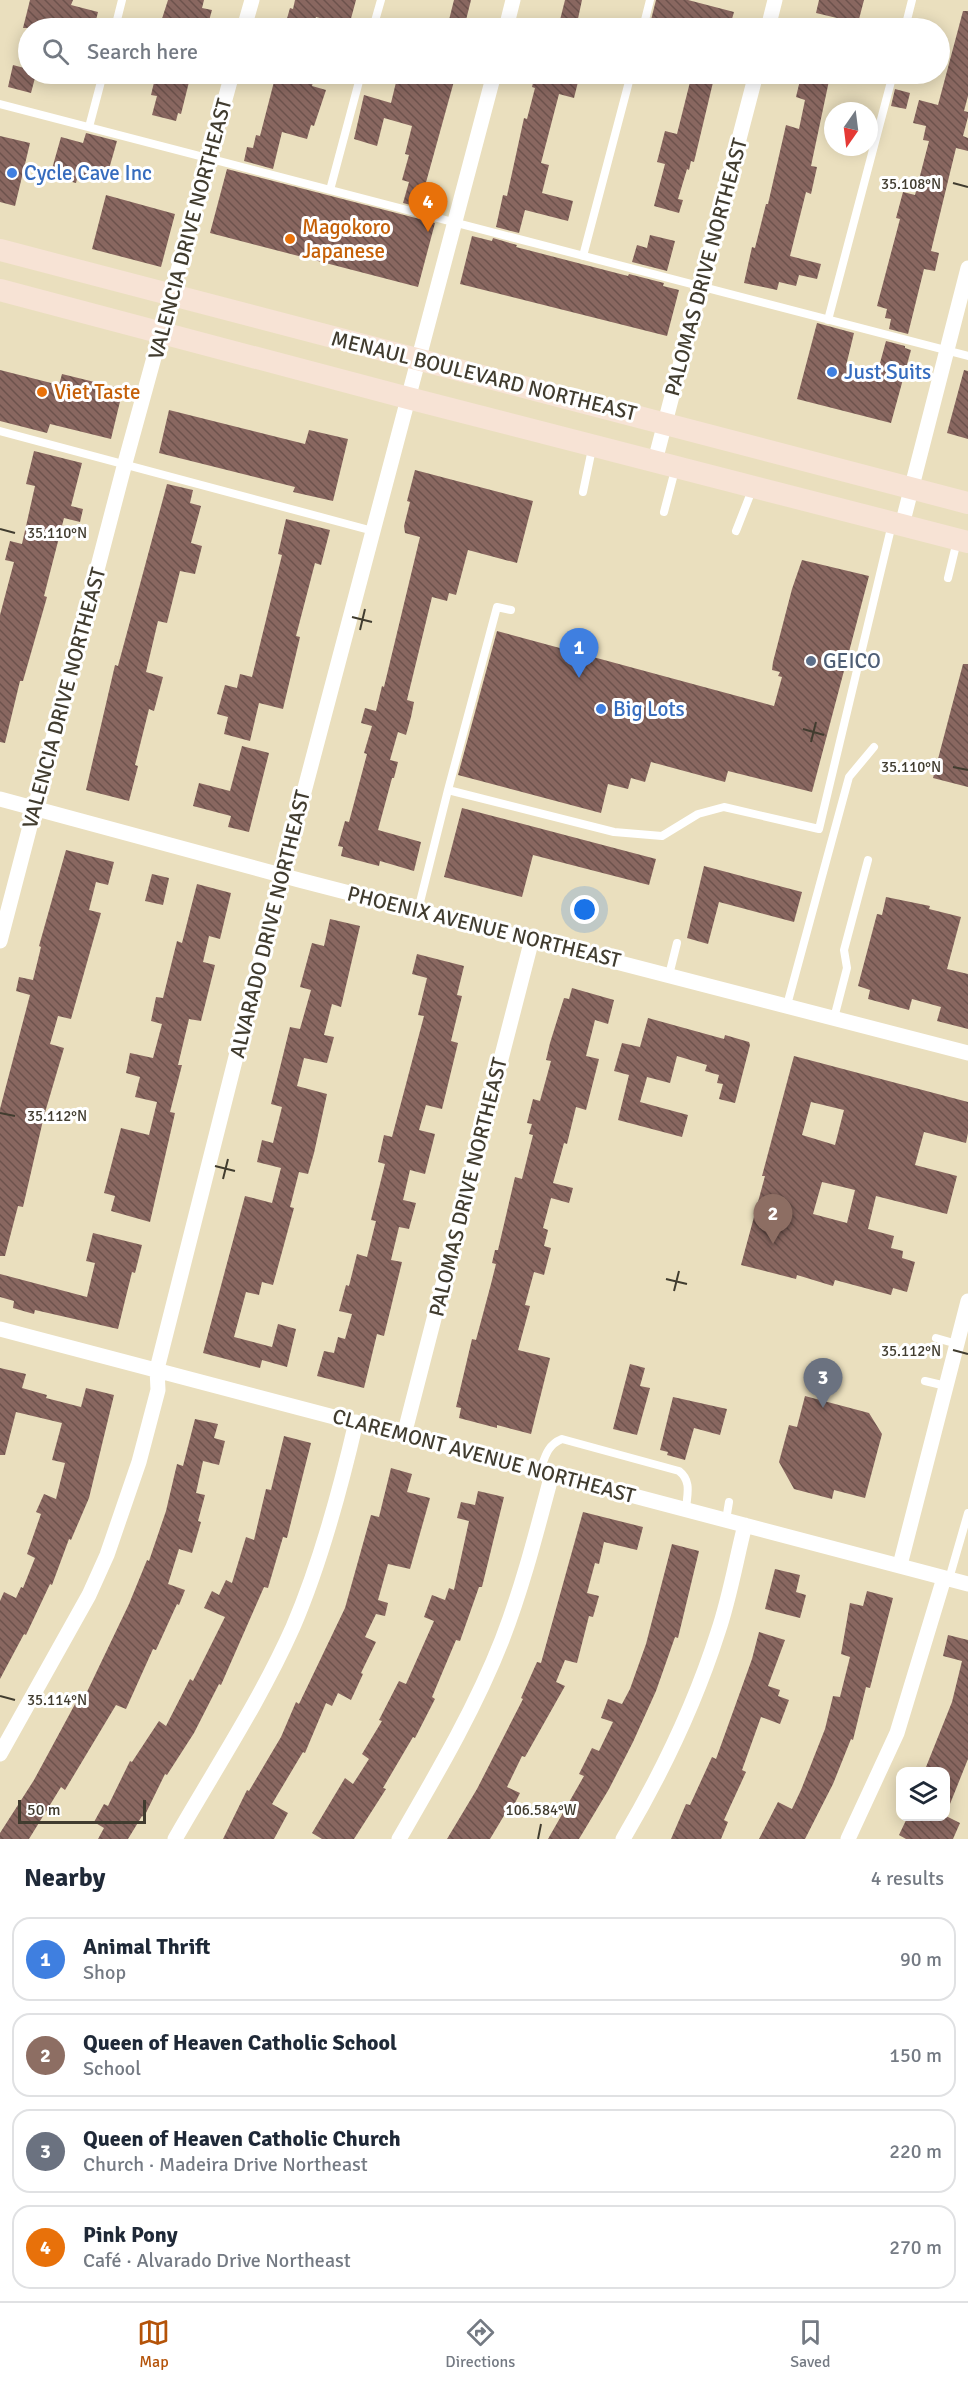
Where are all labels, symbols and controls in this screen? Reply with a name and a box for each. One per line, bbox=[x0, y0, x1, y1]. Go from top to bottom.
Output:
search box bbox=[18, 18, 950, 84]
icon: search bbox=[39, 35, 72, 68]
text: Search here bbox=[87, 38, 198, 65]
street label: VALENCIA DRIVE NORTHEAST bbox=[143, 95, 238, 362]
north arrow bbox=[824, 102, 878, 156]
street label: PALOMAS DRIVE NORTHEAST bbox=[659, 135, 753, 399]
place label: Cycle Cave Inc bbox=[24, 160, 152, 186]
marker: Cycle Cave Inc bbox=[5, 166, 19, 180]
text: 35.108°N bbox=[881, 175, 941, 193]
pin: 4 bbox=[408, 182, 448, 232]
place label: Magokoro Japanese bbox=[302, 214, 391, 264]
marker: Magokoro Japanese bbox=[283, 232, 297, 246]
street label: MENAUL BOULEVARD NORTHEAST bbox=[329, 325, 640, 427]
place label: Just Suits bbox=[844, 359, 931, 385]
marker: Just Suits bbox=[825, 365, 839, 379]
place label: Viet Taste bbox=[54, 379, 141, 405]
marker: Viet Taste bbox=[35, 385, 49, 399]
text: 35.110°N bbox=[27, 524, 87, 542]
street label: VALENCIA DRIVE NORTHEAST bbox=[17, 564, 112, 831]
pin: 1 bbox=[560, 628, 598, 678]
place label: GEICO bbox=[823, 648, 881, 674]
marker: GEICO bbox=[804, 654, 818, 668]
place label: Big Lots bbox=[613, 696, 685, 722]
marker: Big Lots bbox=[594, 702, 608, 716]
text: 35.110°N bbox=[881, 758, 941, 776]
street label: ALVARADO DRIVE NORTHEAST bbox=[224, 787, 316, 1061]
street label: PHOENIX AVENUE NORTHEAST bbox=[345, 880, 624, 974]
your location bbox=[570, 895, 599, 924]
street label: PALOMAS DRIVE NORTHEAST bbox=[423, 1054, 513, 1319]
text: 35.112°N bbox=[27, 1107, 87, 1125]
pin: 2 bbox=[754, 1194, 792, 1244]
text: 35.112°N bbox=[881, 1342, 941, 1360]
pin: 3 bbox=[804, 1358, 842, 1408]
street label: CLAREMONT AVENUE NORTHEAST bbox=[330, 1403, 639, 1509]
text: 35.114°N bbox=[27, 1691, 87, 1709]
map controls bbox=[896, 1767, 950, 1821]
button: layers bbox=[896, 1767, 950, 1821]
scale bar bbox=[18, 1797, 146, 1824]
text: 50 m bbox=[27, 1800, 61, 1820]
text: 106.584°W bbox=[506, 1801, 577, 1819]
text: Nearby bbox=[24, 1862, 105, 1894]
text: 4 results bbox=[871, 1866, 944, 1891]
text: Animal Thrift bbox=[83, 1933, 210, 1960]
text: 1 bbox=[40, 1947, 51, 1972]
text: 90 m bbox=[900, 1947, 942, 1972]
text: Shop bbox=[83, 1960, 126, 1985]
text: Queen of Heaven Catholic School bbox=[83, 2029, 397, 2056]
text: 2 bbox=[40, 2043, 51, 2068]
text: 150 m bbox=[889, 2043, 942, 2068]
text: School bbox=[83, 2056, 141, 2081]
text: Queen of Heaven Catholic Church bbox=[83, 2125, 401, 2152]
text: 3 bbox=[40, 2139, 51, 2164]
text: 220 m bbox=[889, 2139, 942, 2164]
text: Church · Madeira Drive Northeast bbox=[83, 2152, 368, 2177]
text: Pink Pony bbox=[83, 2221, 178, 2248]
text: 4 bbox=[40, 2235, 51, 2260]
text: 270 m bbox=[889, 2235, 942, 2260]
text: Café · Alvarado Drive Northeast bbox=[83, 2248, 351, 2273]
tab: Map bbox=[137, 2316, 170, 2372]
tab: Directions bbox=[445, 2316, 515, 2372]
tab: Saved bbox=[790, 2316, 831, 2372]

